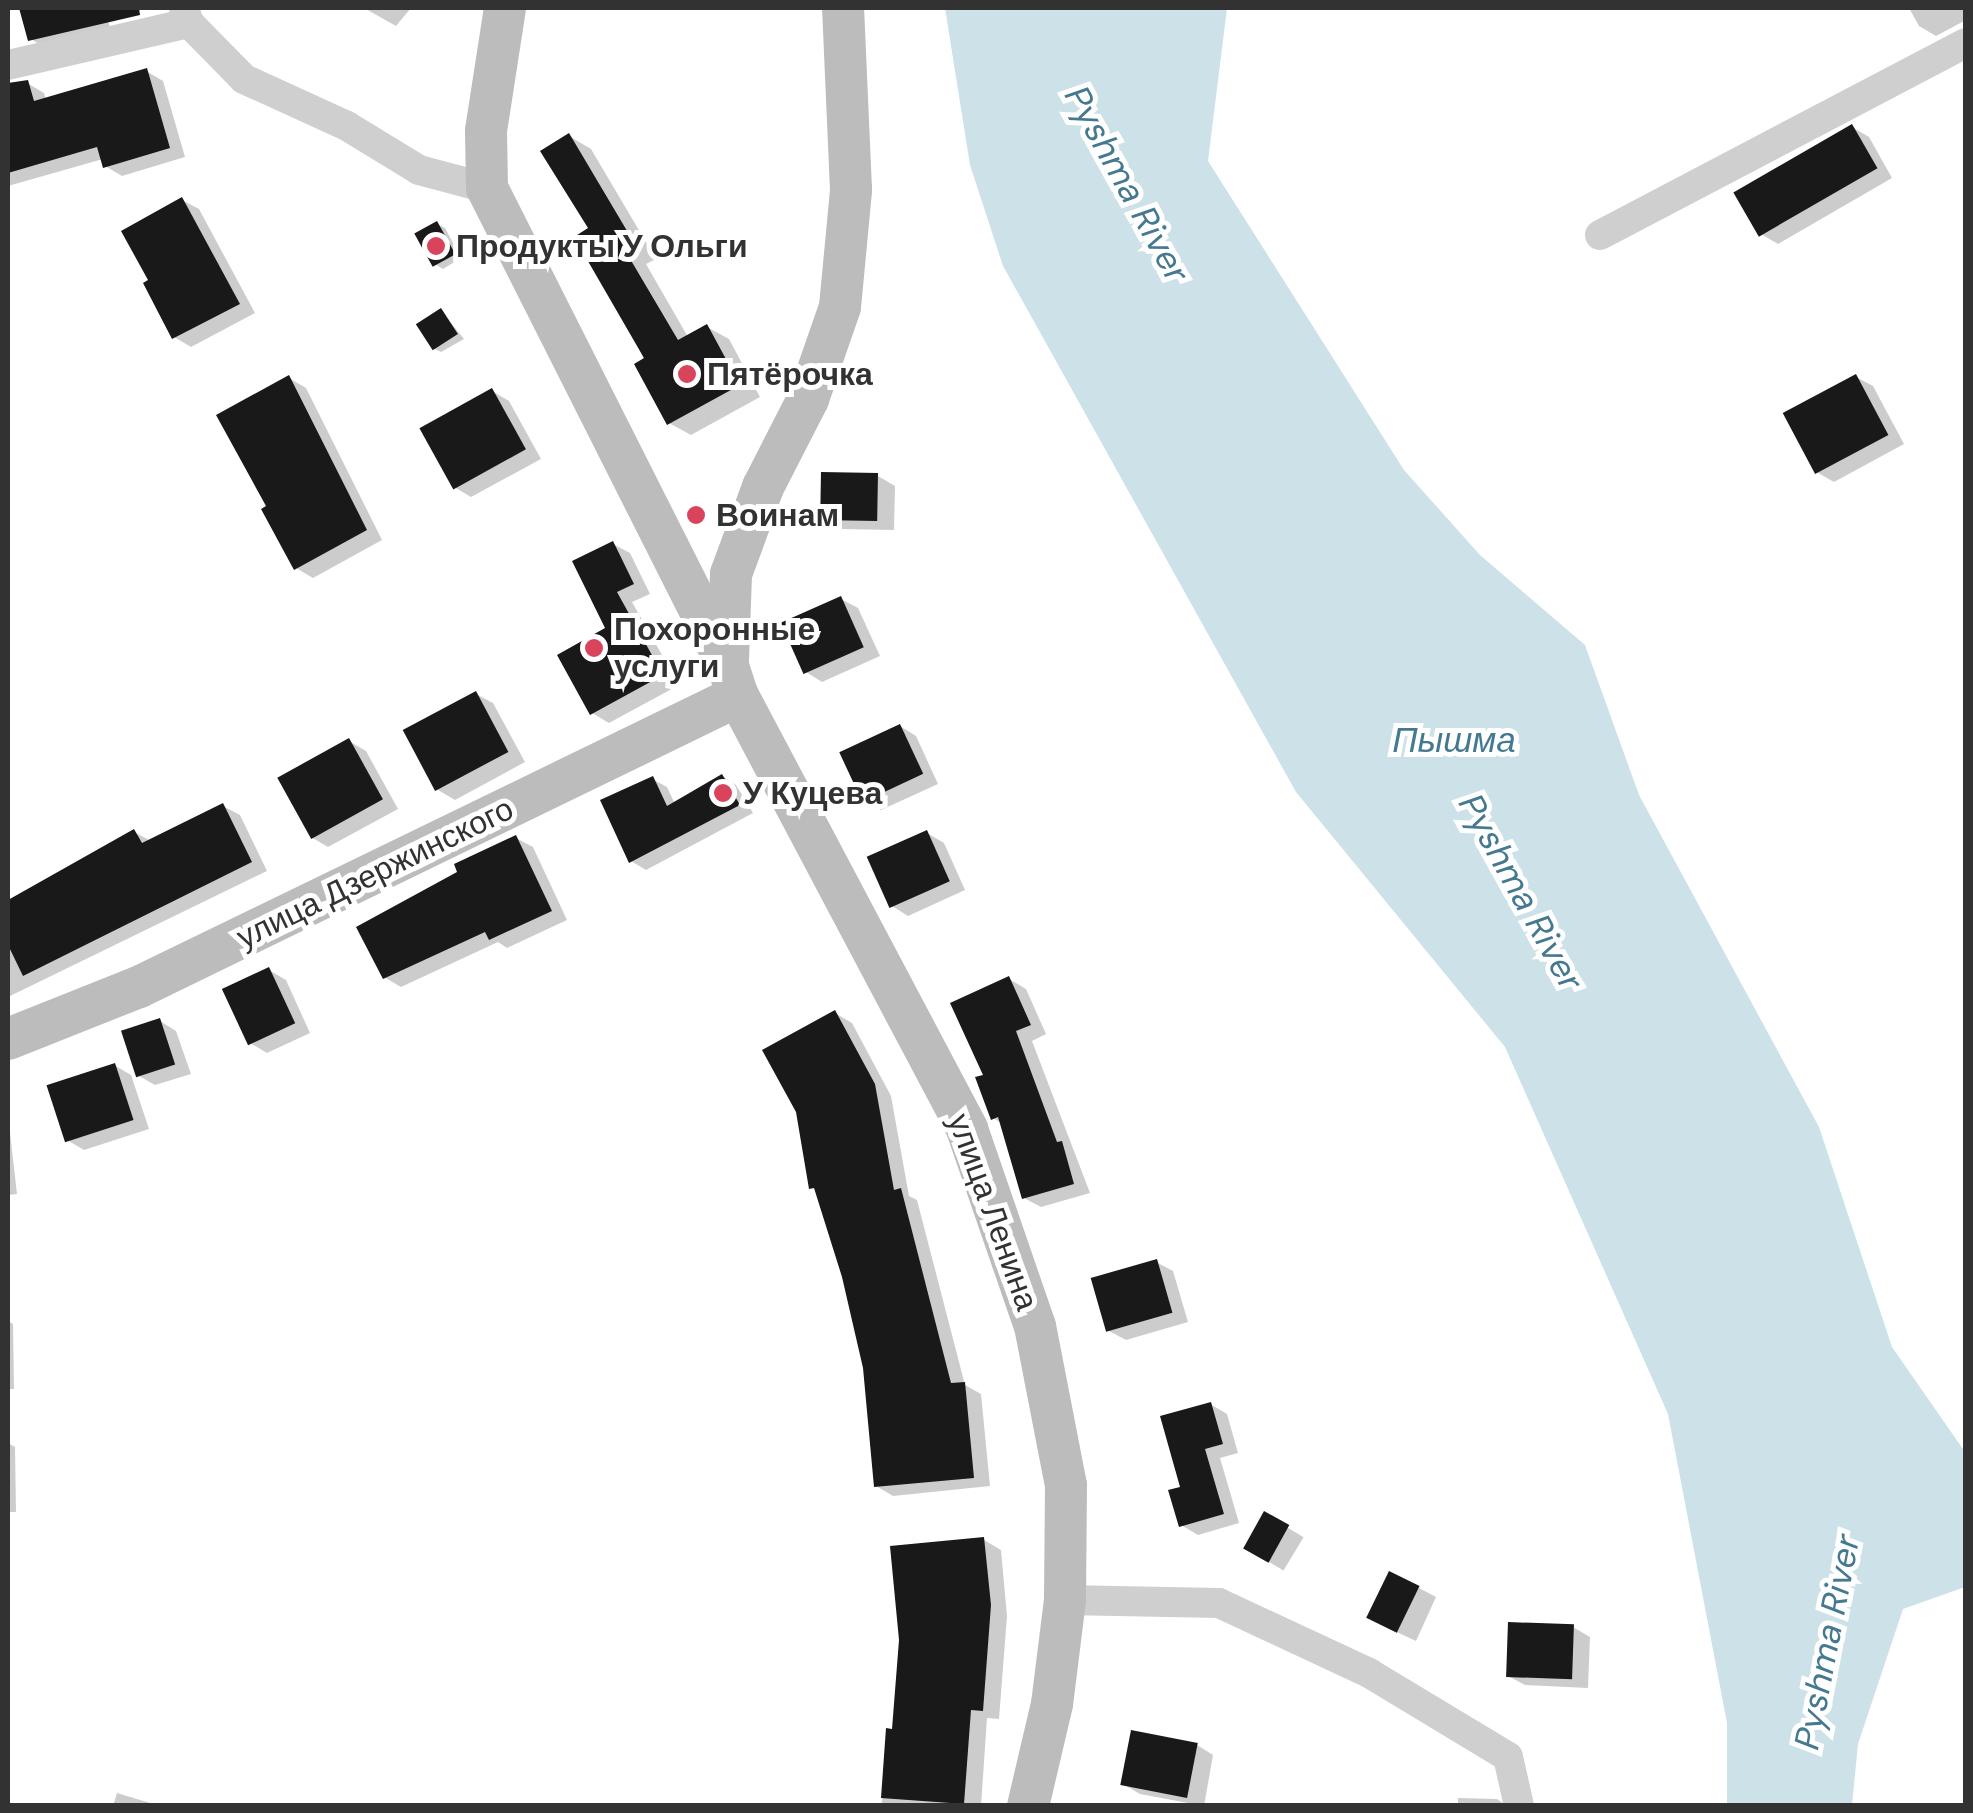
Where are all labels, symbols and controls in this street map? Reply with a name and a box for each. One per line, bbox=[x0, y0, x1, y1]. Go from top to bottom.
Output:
water label: Pyshma River bbox=[1056, 79, 1198, 289]
place label: Продукты У Ольги bbox=[456, 227, 748, 265]
marker: Продукты У Ольги bbox=[425, 235, 447, 257]
place label: Пятёрочка bbox=[707, 355, 873, 393]
marker: Пятёрочка bbox=[676, 363, 698, 385]
place label: Воинам bbox=[716, 496, 839, 534]
marker: Воинам bbox=[685, 504, 707, 526]
place label: Похоронные услуги bbox=[614, 611, 815, 686]
marker: Похоронные услуги bbox=[583, 637, 605, 659]
water label: Пышма bbox=[1392, 719, 1516, 761]
place label: У Куцева bbox=[743, 774, 882, 812]
marker: У Куцева bbox=[712, 782, 734, 804]
water label: Pyshma River bbox=[1450, 787, 1592, 997]
street label: улица Дзержинского bbox=[230, 789, 520, 957]
street label: улица Ленина bbox=[940, 1109, 1046, 1315]
water label: Pyshma River bbox=[1786, 1531, 1868, 1753]

